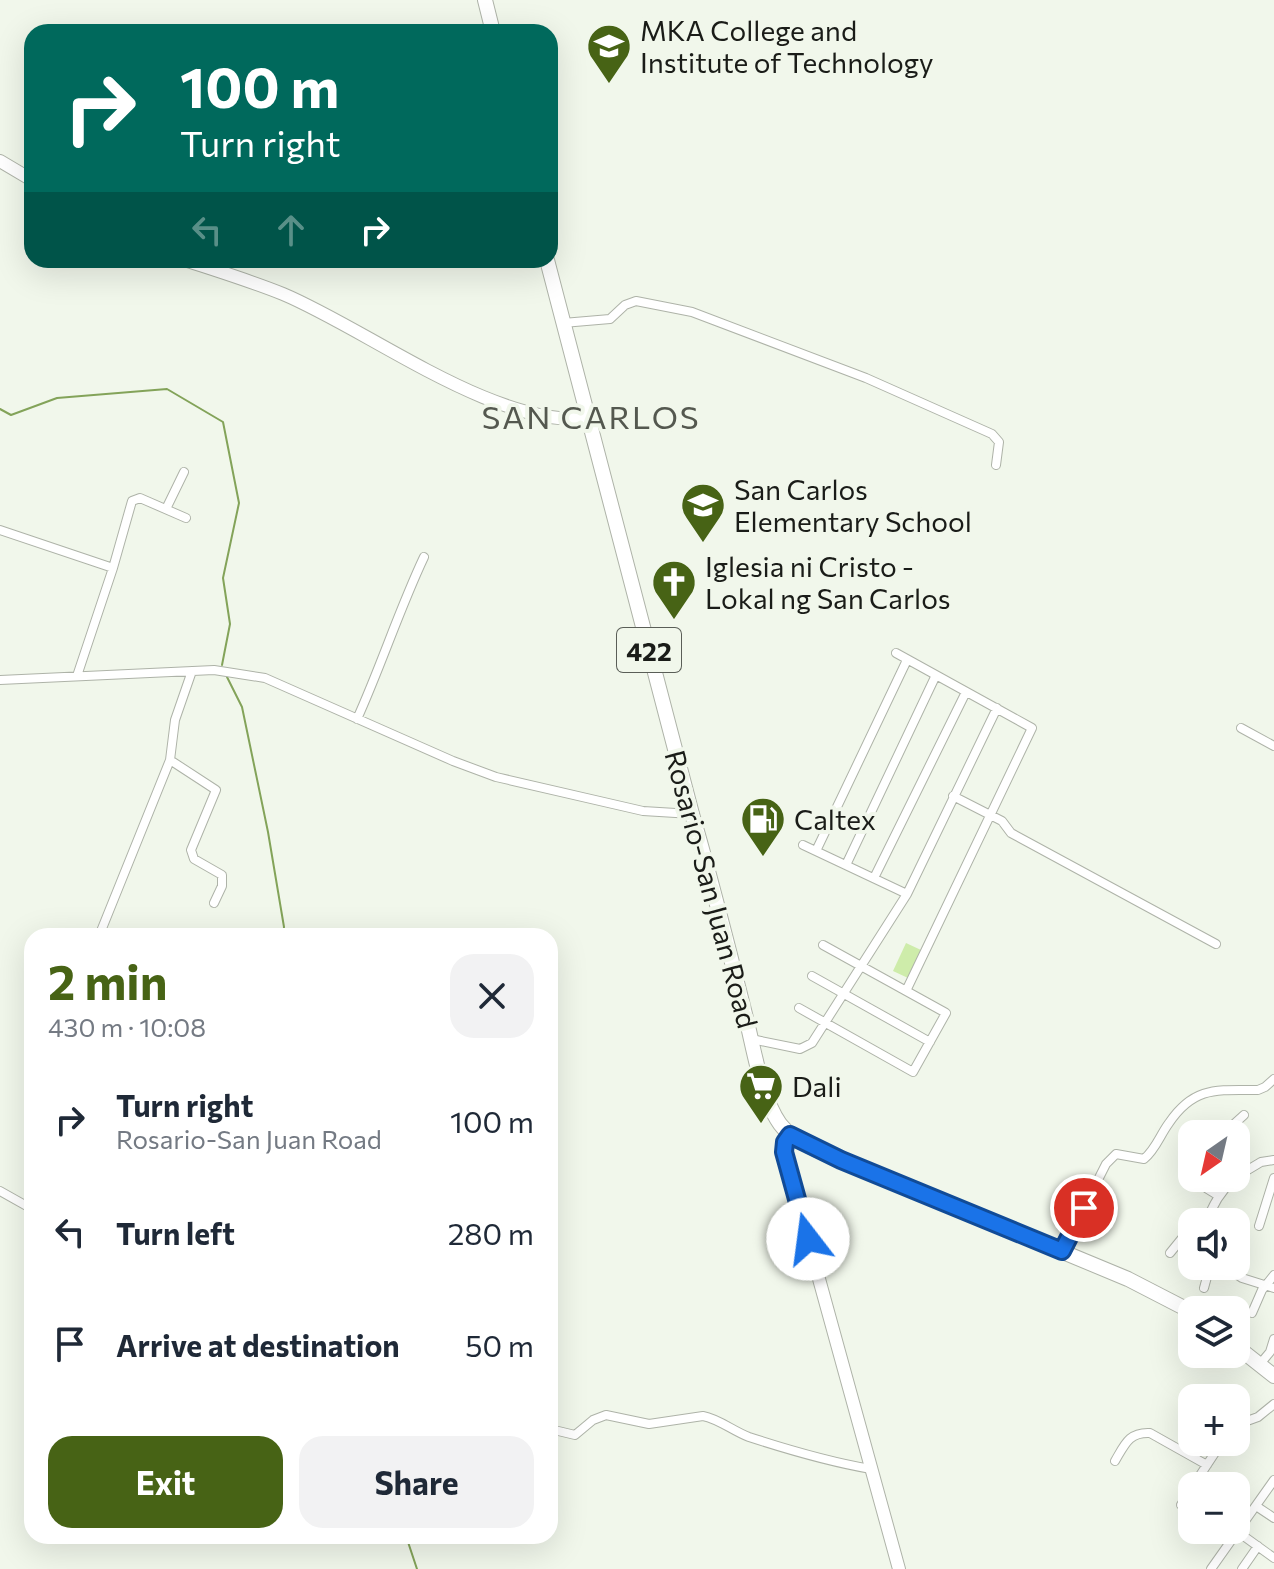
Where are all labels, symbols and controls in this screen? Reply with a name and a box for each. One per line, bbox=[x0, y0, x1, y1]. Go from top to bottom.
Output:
place label: MKA College and Institute of Technology bbox=[640, 13, 933, 79]
school or university icon: MKA College and Institute of Technology bbox=[585, 22, 633, 85]
text: 100 m bbox=[180, 51, 339, 120]
icon: right bbox=[48, 56, 152, 160]
text: Turn right bbox=[180, 120, 341, 164]
icon: left bbox=[185, 208, 229, 252]
icon: ahead bbox=[269, 208, 313, 252]
icon: right bbox=[353, 208, 397, 252]
district label: SAN CARLOS bbox=[481, 396, 701, 436]
place label: San Carlos Elementary School bbox=[734, 472, 972, 538]
school or university icon: San Carlos Elementary School bbox=[679, 481, 727, 544]
place label: Iglesia ni Cristo - Lokal ng San Carlos bbox=[705, 549, 950, 615]
church icon: Iglesia ni Cristo - Lokal ng San Carlos bbox=[650, 558, 698, 621]
road number: 422 bbox=[617, 628, 681, 672]
street label: Rosario-San Juan Road bbox=[659, 746, 765, 1032]
fuel station icon: Caltex bbox=[739, 795, 787, 858]
place label: Caltex bbox=[794, 802, 876, 836]
text: 2 min bbox=[48, 951, 168, 1010]
button: close bbox=[450, 954, 534, 1038]
text: 430 m · 10:08 bbox=[48, 1011, 206, 1042]
supermarket icon: Dali bbox=[737, 1062, 785, 1125]
place label: Dali bbox=[792, 1069, 842, 1103]
text: Turn right bbox=[116, 1086, 253, 1123]
icon: right bbox=[48, 1098, 92, 1142]
text: 100 m bbox=[450, 1102, 534, 1139]
north arrow bbox=[1178, 1120, 1250, 1192]
map controls bbox=[1178, 1120, 1250, 1544]
text: Rosario-San Juan Road bbox=[116, 1123, 382, 1154]
pin bbox=[1050, 1174, 1118, 1242]
icon: arrive bbox=[1062, 1186, 1106, 1230]
position arrow bbox=[766, 1197, 850, 1281]
button: sound bbox=[1178, 1208, 1250, 1280]
icon: left bbox=[48, 1210, 92, 1254]
text: Turn left bbox=[116, 1214, 235, 1251]
text: 280 m bbox=[448, 1214, 534, 1251]
button: layers bbox=[1178, 1296, 1250, 1368]
icon: arrive bbox=[48, 1322, 92, 1366]
text: Arrive at destination bbox=[116, 1326, 400, 1363]
text: 50 m bbox=[465, 1326, 534, 1363]
button: + bbox=[1178, 1384, 1250, 1456]
button: Exit bbox=[48, 1436, 283, 1528]
button: Share bbox=[299, 1436, 534, 1528]
button: − bbox=[1178, 1472, 1250, 1544]

